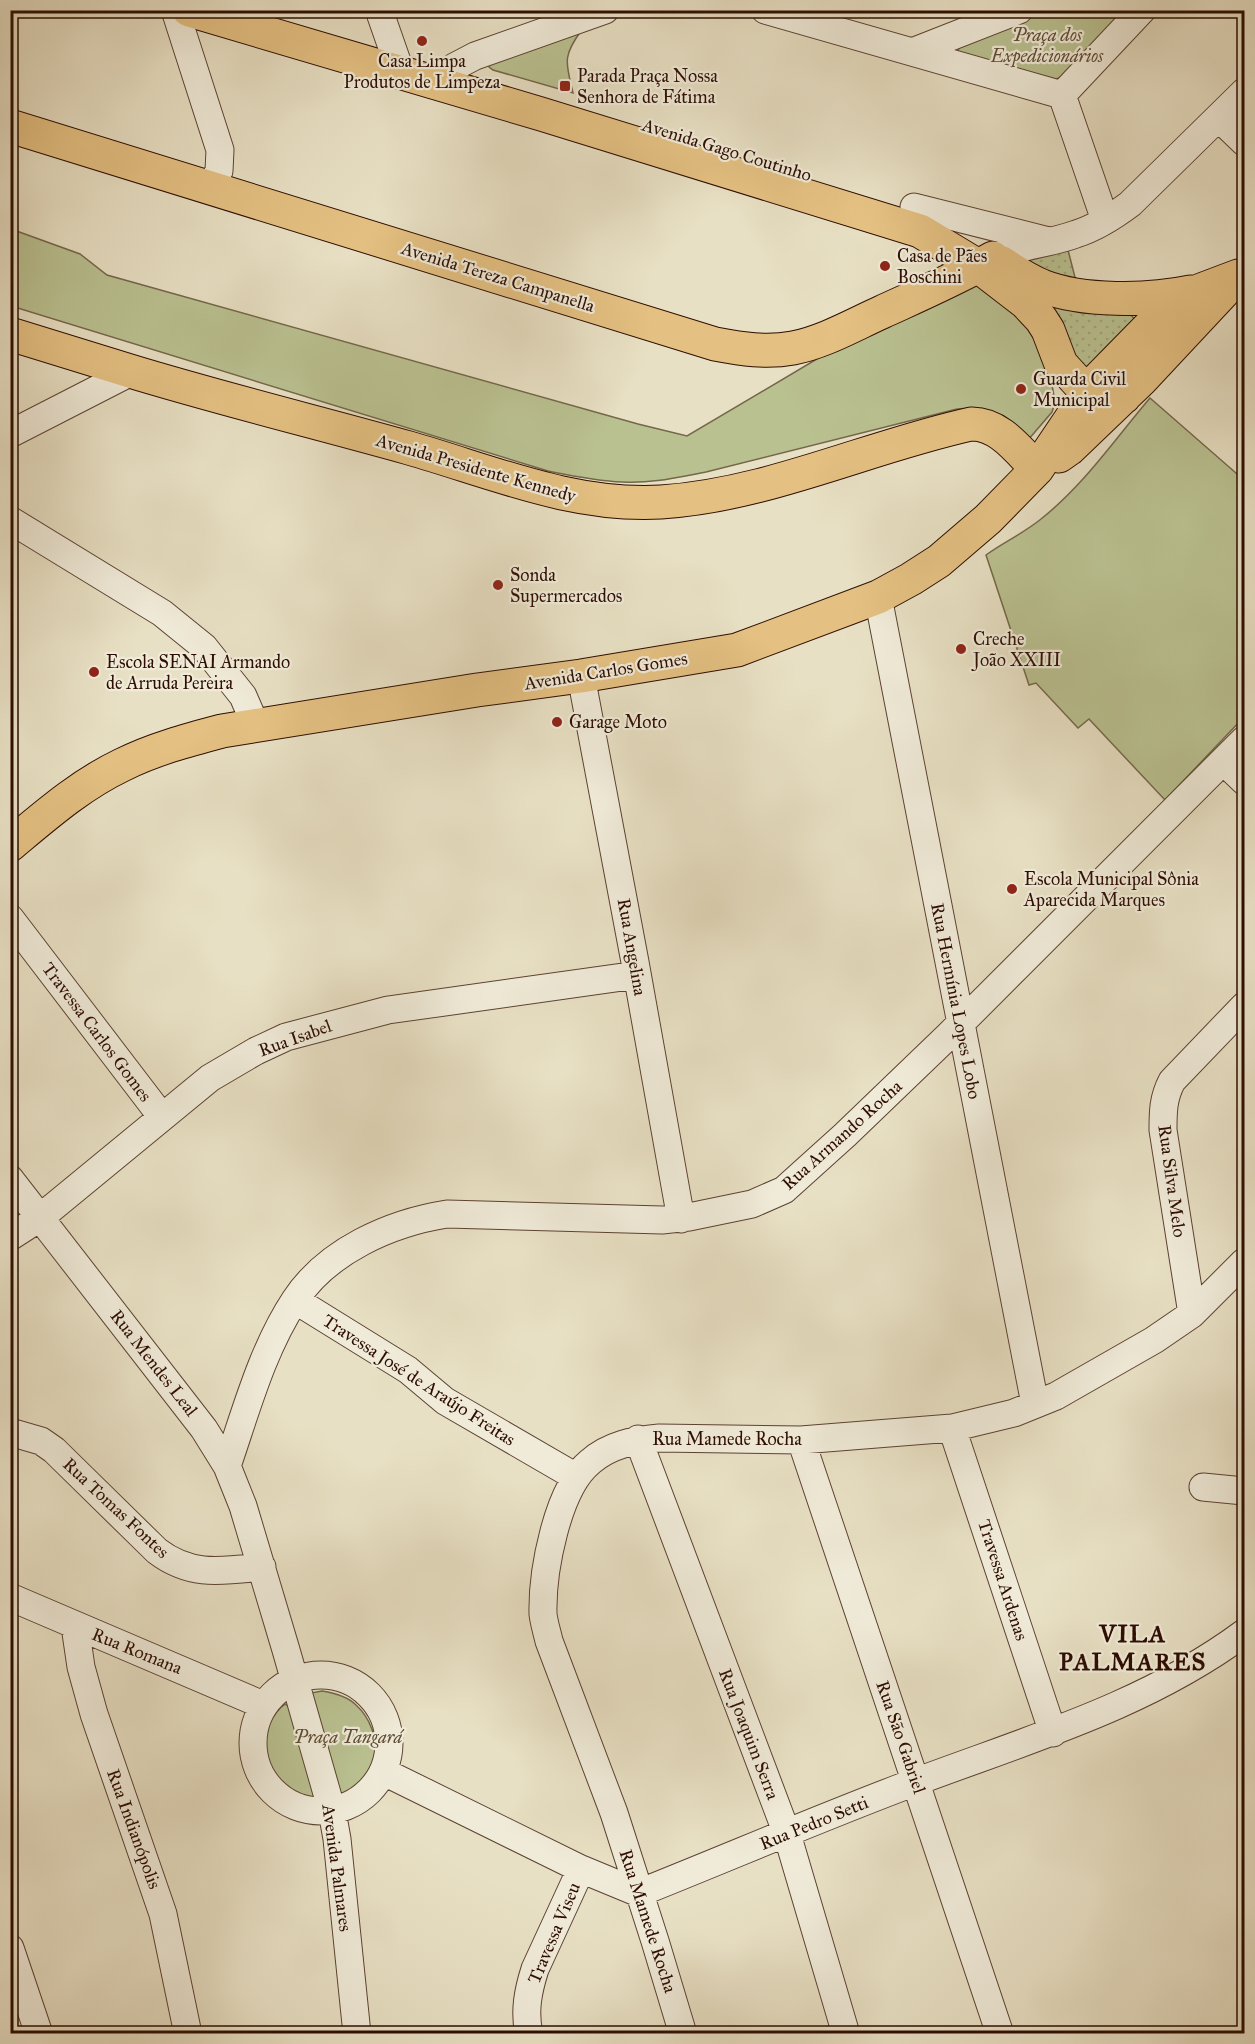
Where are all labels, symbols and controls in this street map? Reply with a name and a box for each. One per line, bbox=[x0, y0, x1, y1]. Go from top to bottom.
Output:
park label: Praça dos Expedicionários bbox=[990, 24, 1104, 68]
marker: Casa Limpa Produtos de Limpeza bbox=[415, 34, 429, 48]
place label: Casa Limpa Produtos de Limpeza bbox=[344, 50, 501, 93]
place label: Parada Praça Nossa Senhora de Fátima bbox=[577, 65, 718, 108]
marker: Parada Praça Nossa Senhora de Fátima bbox=[558, 79, 572, 93]
street label: Avenida Gago Coutinho bbox=[638, 113, 814, 187]
street label: Avenida Tereza Campanella bbox=[398, 237, 598, 317]
place label: Casa de Pães Boschini bbox=[897, 245, 987, 288]
marker: Casa de Pães Boschini bbox=[878, 259, 892, 273]
place label: Guarda Civil Municipal bbox=[1033, 368, 1126, 411]
marker: Guarda Civil Municipal bbox=[1014, 382, 1028, 396]
street label: Avenida Presidente Kennedy bbox=[373, 429, 579, 507]
place label: Sonda Supermercados bbox=[510, 564, 622, 607]
marker: Sonda Supermercados bbox=[491, 578, 505, 592]
place label: Creche João XXIII bbox=[971, 628, 1061, 672]
marker: Creche João XXIII bbox=[954, 642, 968, 656]
street label: Avenida Carlos Gomes bbox=[522, 647, 689, 695]
place label: Escola SENAI Armando de Arruda Pereira bbox=[106, 651, 290, 694]
marker: Escola SENAI Armando de Arruda Pereira bbox=[87, 665, 101, 679]
place label: Garage Moto bbox=[569, 711, 667, 734]
marker: Garage Moto bbox=[550, 715, 564, 729]
place label: Escola Municipal Sônia Aparecida Marques bbox=[1023, 868, 1199, 912]
marker: Escola Municipal Sônia Aparecida Marques bbox=[1005, 882, 1019, 896]
street label: Rua Angelina bbox=[612, 897, 651, 998]
street label: Rua Hermínia Lopes Lobo bbox=[926, 901, 986, 1101]
street label: Travessa Carlos Gomes bbox=[37, 958, 157, 1106]
street label: Rua Isabel bbox=[255, 1015, 335, 1061]
street label: Rua Armando Rocha bbox=[777, 1075, 907, 1195]
street label: Rua Silva Melo bbox=[1153, 1123, 1191, 1239]
street label: Rua Mendes Leal bbox=[105, 1305, 203, 1421]
street label: Travessa José de Araújo Freitas bbox=[318, 1309, 520, 1451]
street label: Rua Mamede Rocha bbox=[652, 1428, 802, 1450]
street label: Rua Tomas Fontes bbox=[58, 1453, 174, 1563]
street label: Travessa Ardenas bbox=[973, 1517, 1033, 1643]
district label: VILA PALMARES bbox=[1059, 1619, 1207, 1677]
street label: Rua Romana bbox=[89, 1623, 186, 1679]
street label: Rua Joaquim Serra bbox=[713, 1665, 784, 1803]
street label: Rua São Gabriel bbox=[871, 1678, 931, 1797]
park label: Praça Tangará bbox=[294, 1726, 405, 1748]
street label: Rua Indianópolis bbox=[102, 1766, 166, 1892]
street label: Rua Pedro Setti bbox=[756, 1791, 872, 1855]
street label: Avenida Palmares bbox=[317, 1802, 357, 1933]
street label: Rua Mamede Rocha bbox=[614, 1846, 682, 1996]
street label: Travessa Viseu bbox=[523, 1879, 585, 1987]

